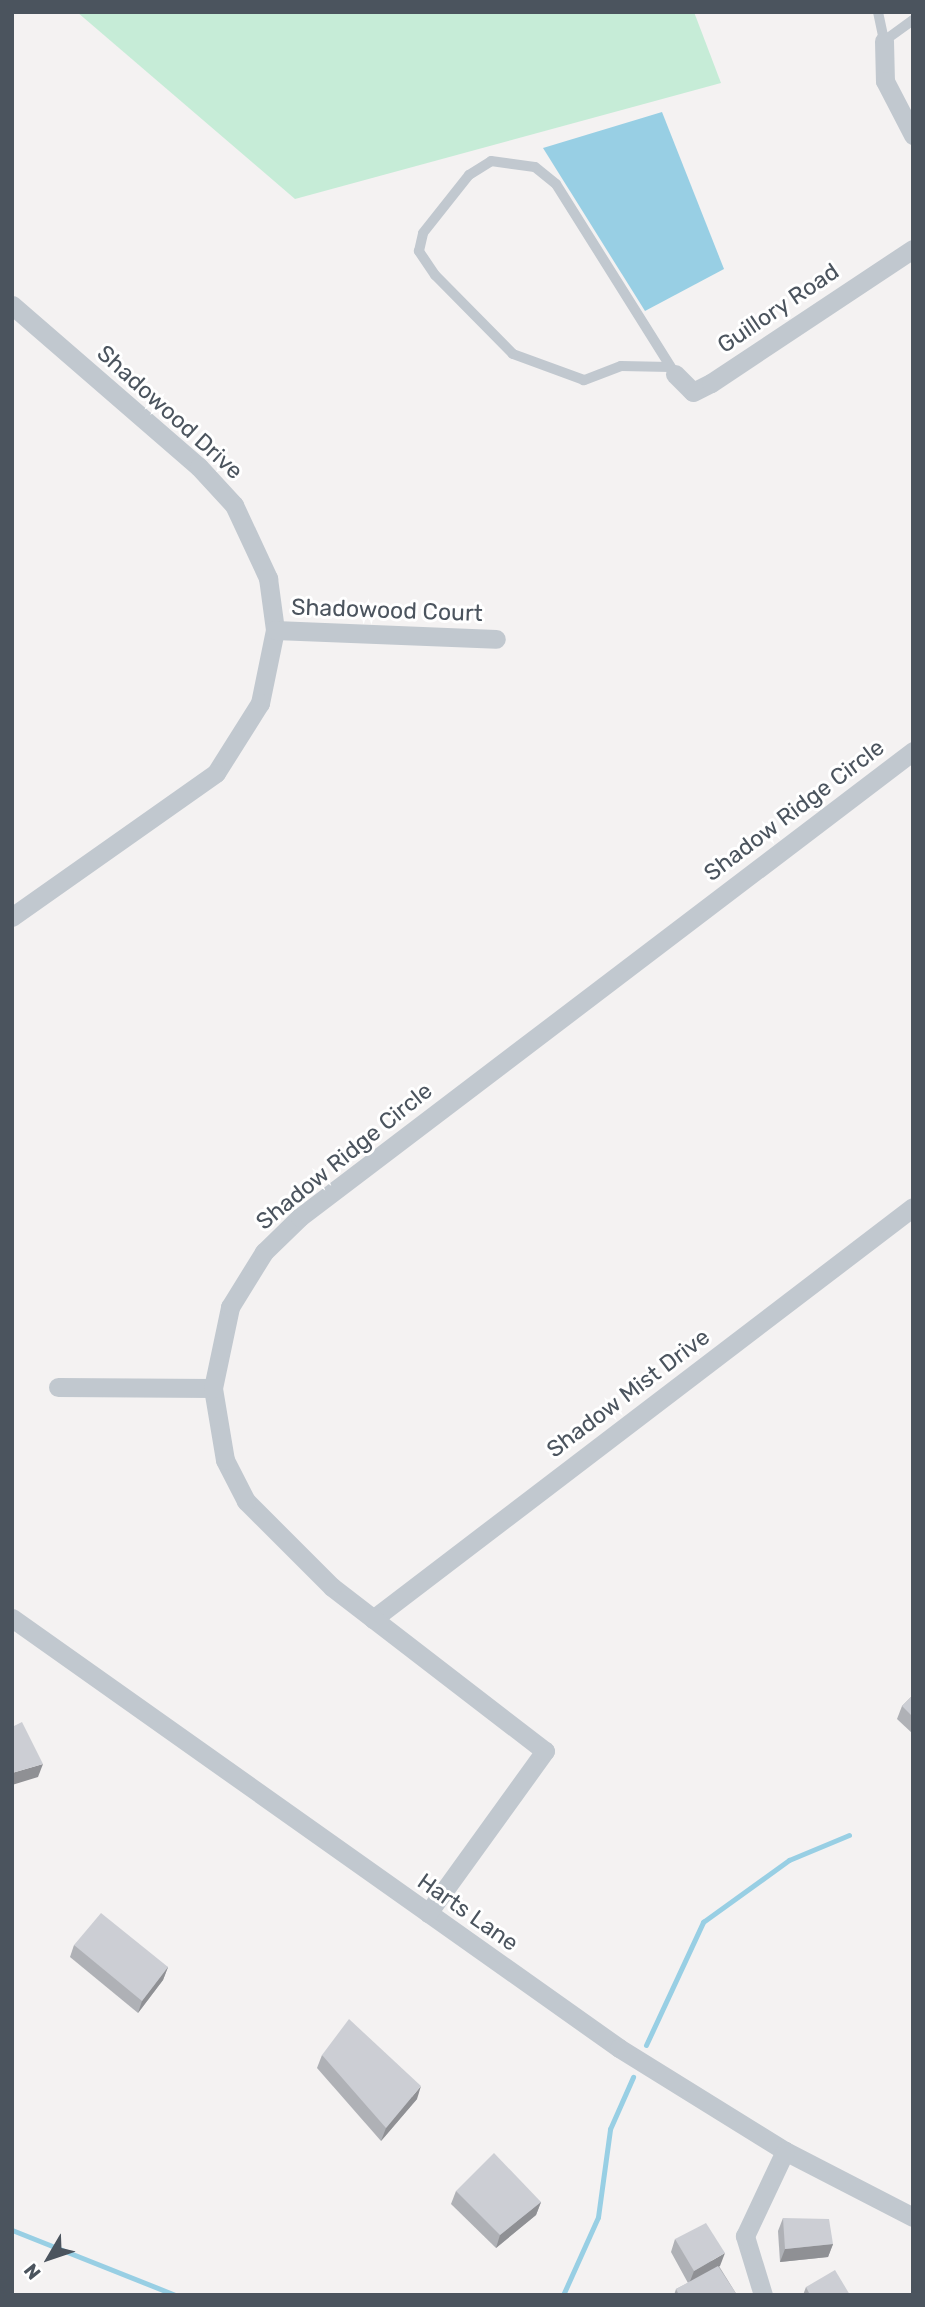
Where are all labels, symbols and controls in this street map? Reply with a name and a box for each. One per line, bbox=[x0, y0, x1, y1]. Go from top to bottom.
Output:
street label: Guillory Road bbox=[712, 257, 844, 359]
street label: Shadowood Drive bbox=[91, 339, 249, 485]
street label: Shadowood Court bbox=[291, 593, 483, 627]
street label: Shadow Ridge Circle bbox=[698, 733, 890, 887]
street label: Shadow Ridge Circle bbox=[250, 1076, 438, 1236]
street label: Shadow Mist Drive bbox=[541, 1323, 715, 1463]
street label: Harts Lane bbox=[412, 1867, 524, 1957]
north arrow bbox=[14, 2223, 84, 2293]
text: N bbox=[19, 2259, 46, 2284]

